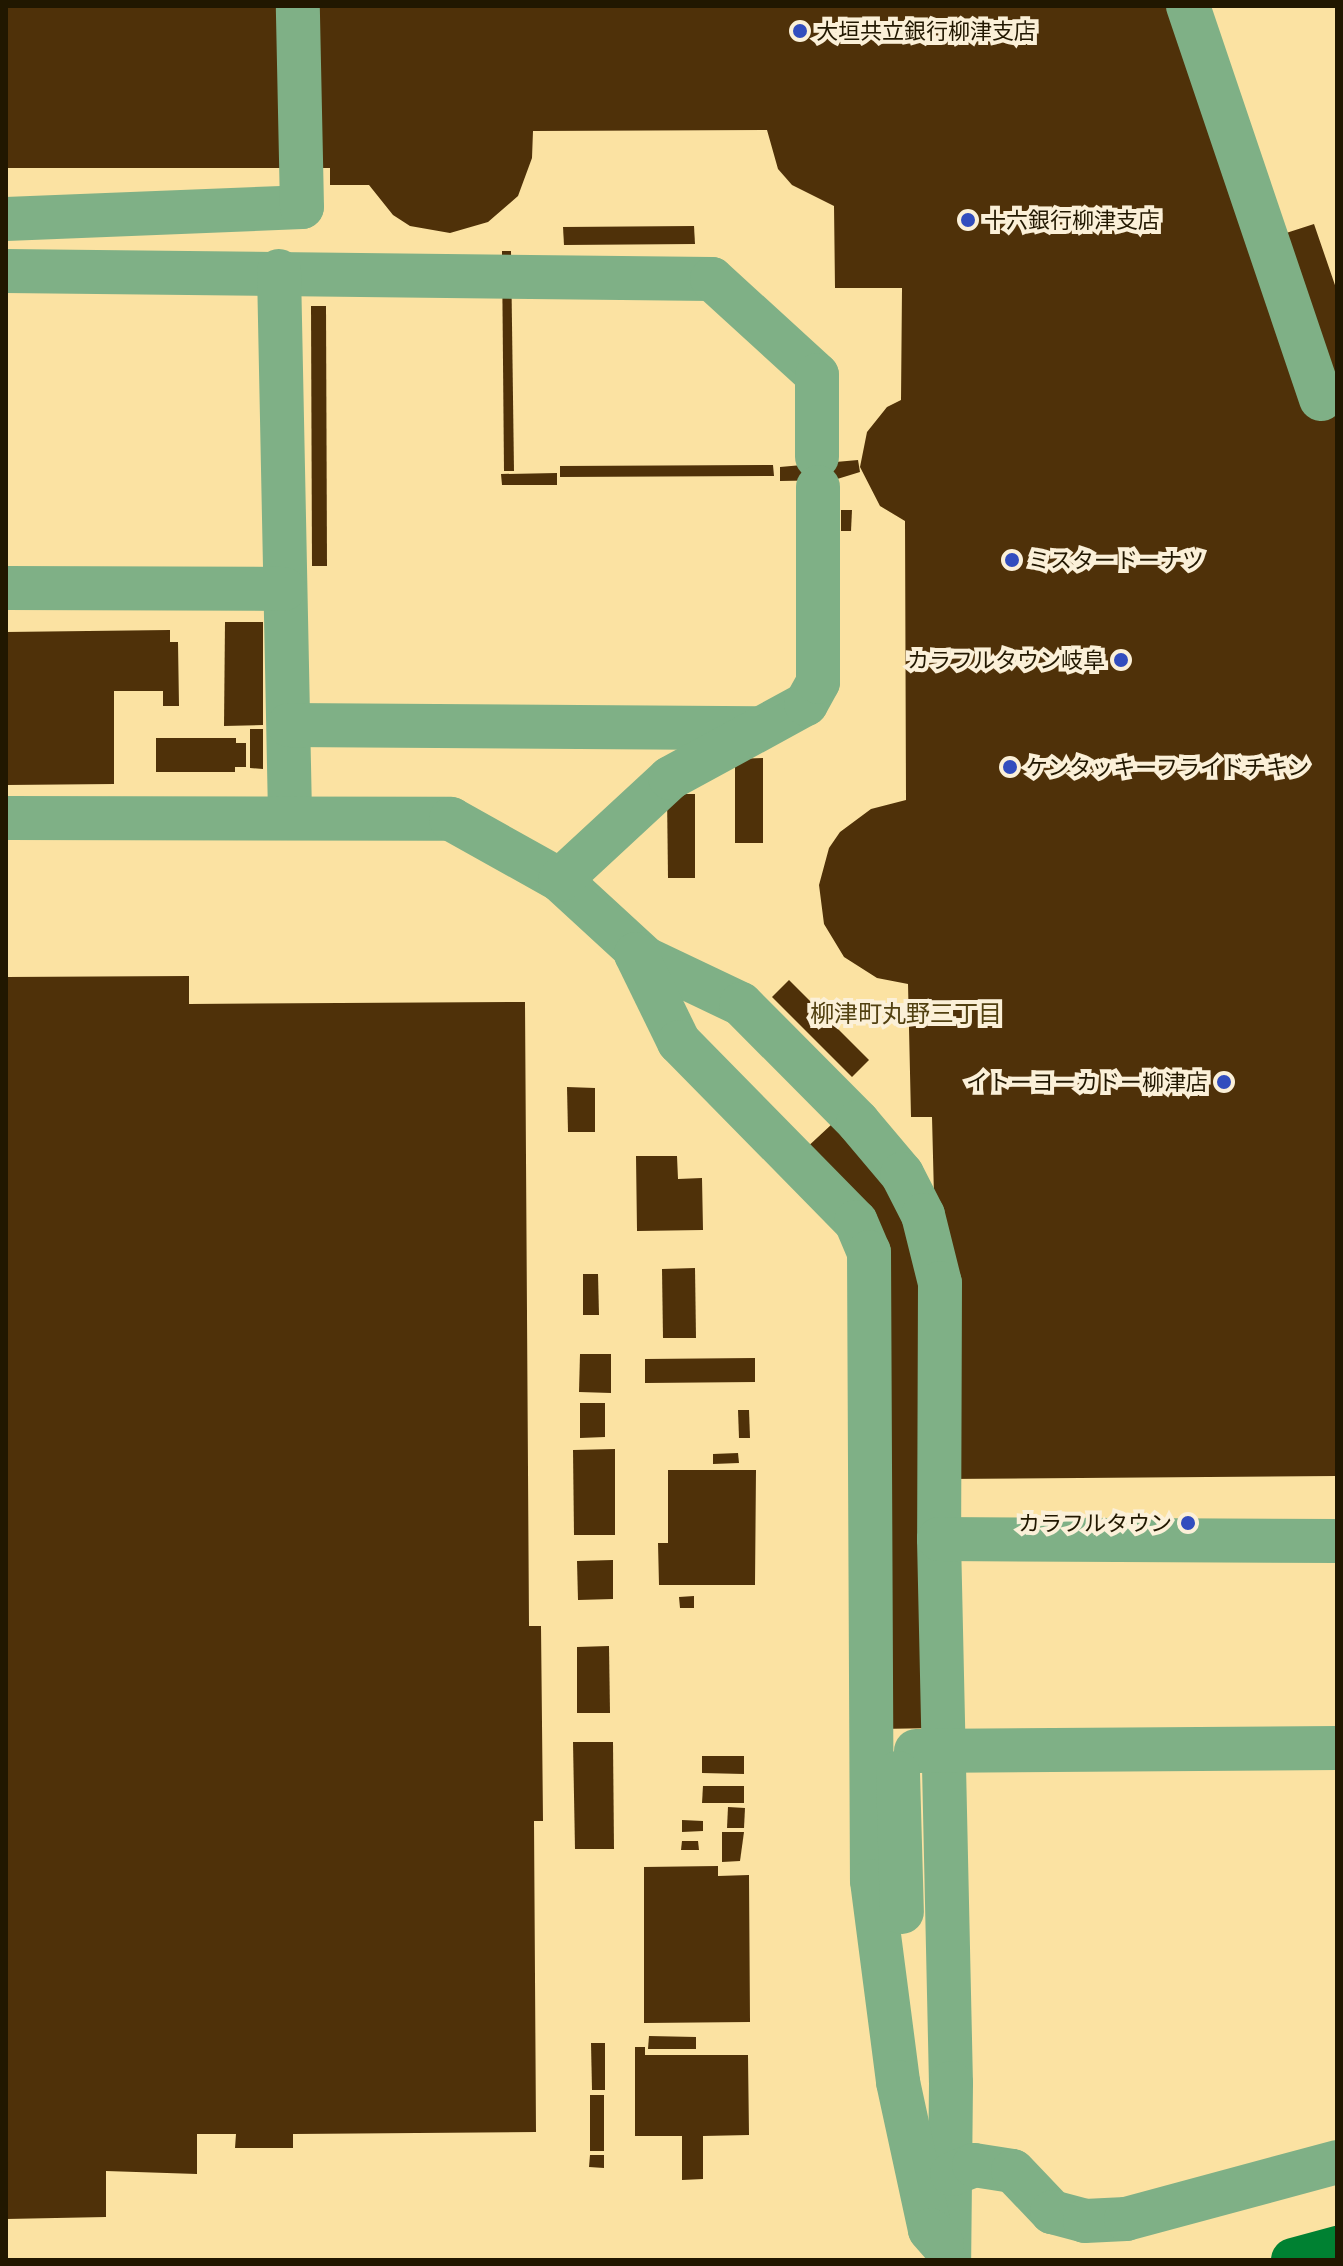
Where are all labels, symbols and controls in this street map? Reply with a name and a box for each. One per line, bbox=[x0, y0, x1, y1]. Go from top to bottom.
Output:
place label: 大垣共立銀行柳津支店 bbox=[816, 18, 1036, 44]
marker: 大垣共立銀行柳津支店 bbox=[791, 22, 809, 40]
place label: 十六銀行柳津支店 bbox=[984, 207, 1160, 233]
marker: 十六銀行柳津支店 bbox=[959, 211, 977, 229]
place label: ミスタードーナツ bbox=[1028, 547, 1204, 573]
marker: ミスタードーナツ bbox=[1003, 551, 1021, 569]
place label: カラフルタウン岐阜 bbox=[907, 647, 1105, 673]
marker: カラフルタウン岐阜 bbox=[1112, 651, 1130, 669]
place label: ケンタッキーフライドチキン bbox=[1026, 754, 1312, 780]
marker: ケンタッキーフライドチキン bbox=[1001, 758, 1019, 776]
district label: 柳津町丸野三丁目 bbox=[810, 1000, 1002, 1028]
place label: イトーヨーカドー柳津店 bbox=[966, 1069, 1208, 1095]
marker: イトーヨーカドー柳津店 bbox=[1215, 1073, 1233, 1091]
place label: カラフルタウン bbox=[1018, 1510, 1172, 1536]
marker: カラフルタウン bbox=[1179, 1514, 1197, 1532]

